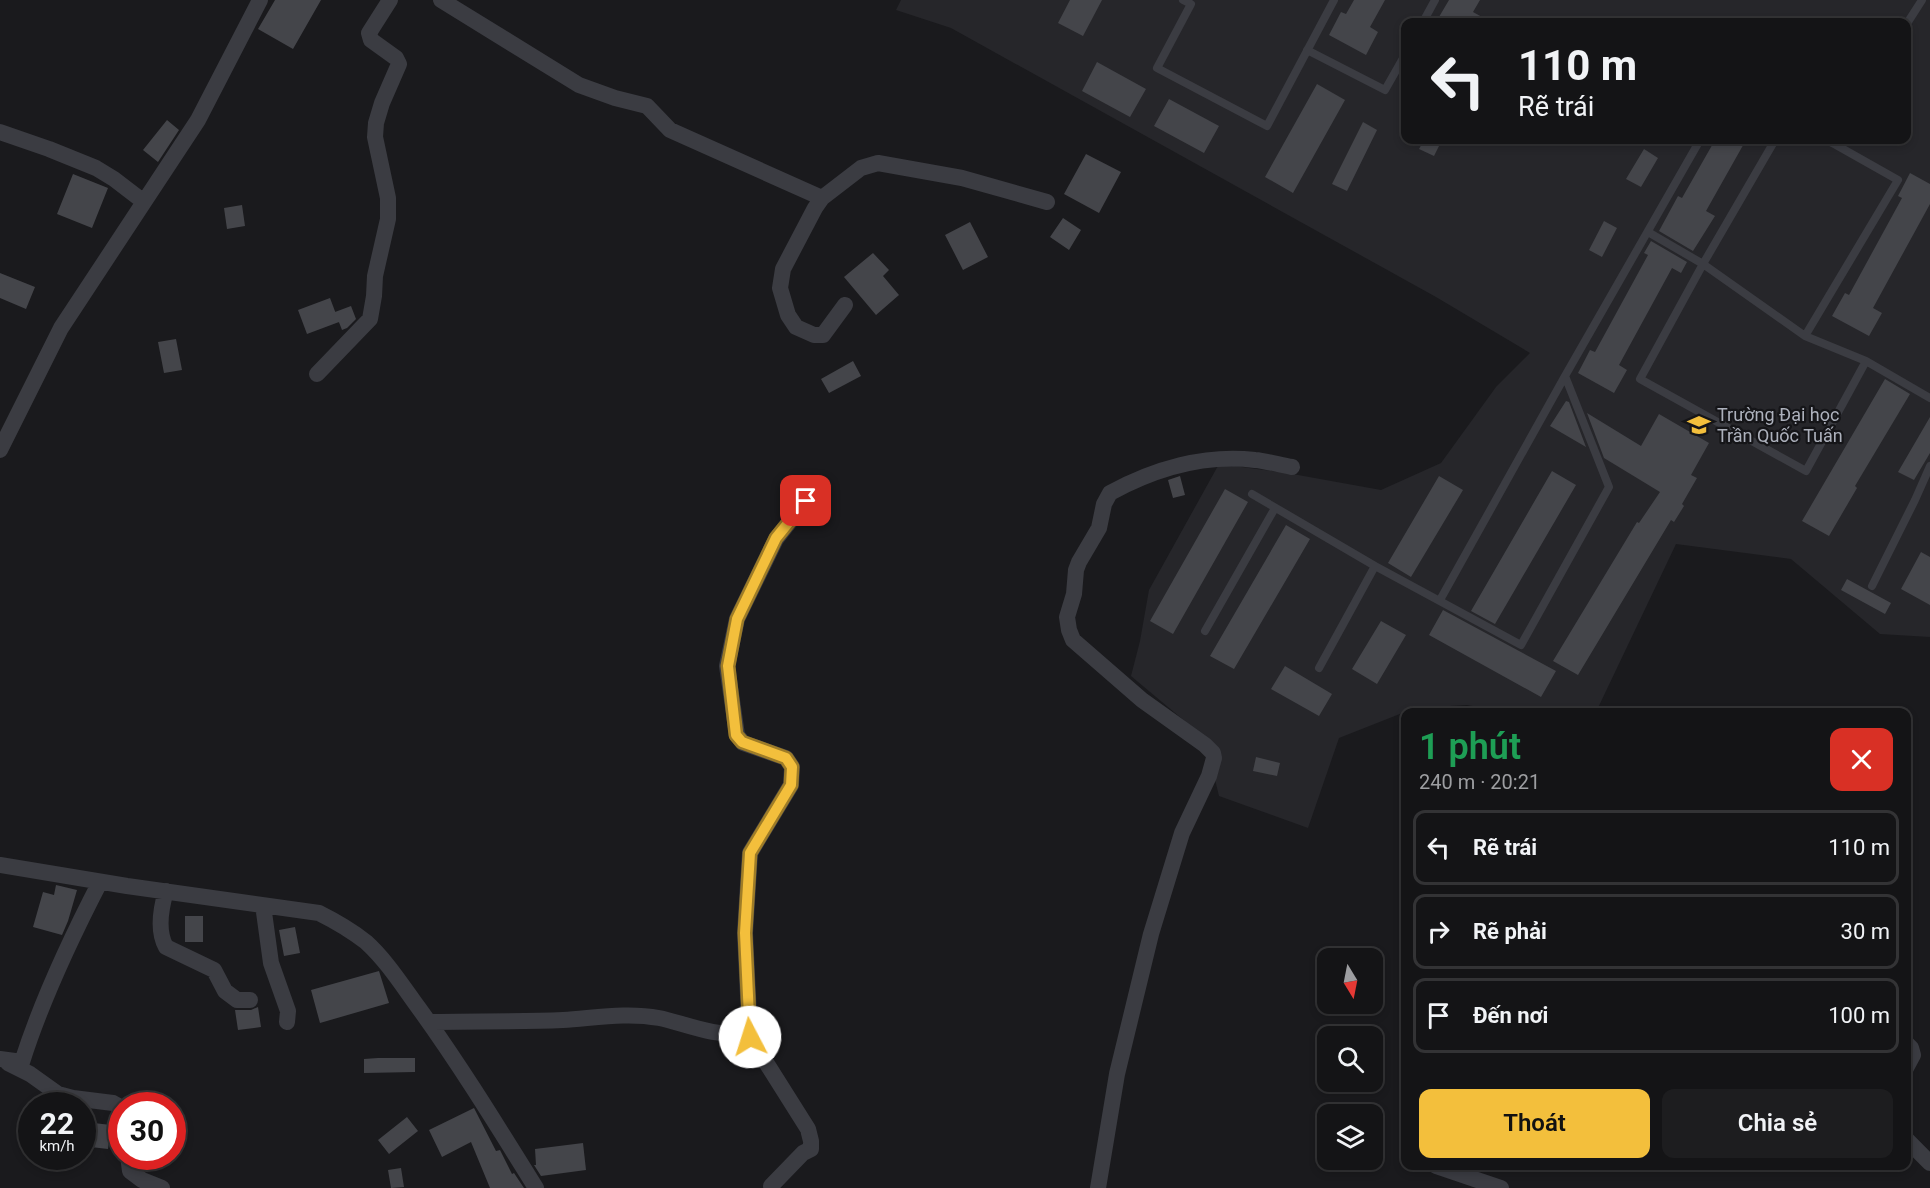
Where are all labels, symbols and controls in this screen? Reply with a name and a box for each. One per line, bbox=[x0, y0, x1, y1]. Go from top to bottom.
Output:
text: 110 m bbox=[1518, 41, 1637, 90]
icon: left bbox=[1419, 42, 1497, 120]
text: Rẽ trái bbox=[1518, 91, 1594, 123]
place label: Trường Đại học Trần Quốc Tuấn bbox=[1717, 404, 1843, 446]
school or university icon: Trường Đại học Trần Quốc Tuấn bbox=[1686, 412, 1712, 438]
pin bbox=[780, 475, 831, 526]
icon: arrive bbox=[789, 484, 822, 517]
text: 1 phút bbox=[1419, 726, 1521, 768]
button: close bbox=[1830, 728, 1893, 791]
text: 240 m · 20:21 bbox=[1419, 770, 1540, 794]
icon: left bbox=[1422, 831, 1455, 864]
text: Rẽ trái bbox=[1473, 835, 1537, 860]
text: 110 m bbox=[1828, 835, 1890, 860]
icon: right bbox=[1422, 915, 1455, 948]
text: Rẽ phải bbox=[1473, 919, 1547, 944]
text: 30 m bbox=[1841, 919, 1890, 944]
north arrow bbox=[1317, 948, 1383, 1014]
map controls bbox=[1317, 948, 1383, 1170]
icon: arrive bbox=[1422, 999, 1455, 1032]
text: Đến nơi bbox=[1473, 1003, 1548, 1028]
text: 100 m bbox=[1828, 1003, 1890, 1028]
position arrow bbox=[718, 1005, 782, 1069]
button: search bbox=[1317, 1026, 1383, 1092]
button: Thoát bbox=[1419, 1089, 1650, 1158]
button: Chia sẻ bbox=[1662, 1089, 1893, 1158]
speed limit sign: 30 bbox=[108, 1092, 186, 1170]
button: layers bbox=[1317, 1104, 1383, 1170]
text: 22 bbox=[40, 1106, 74, 1141]
text: km/h bbox=[39, 1137, 75, 1155]

